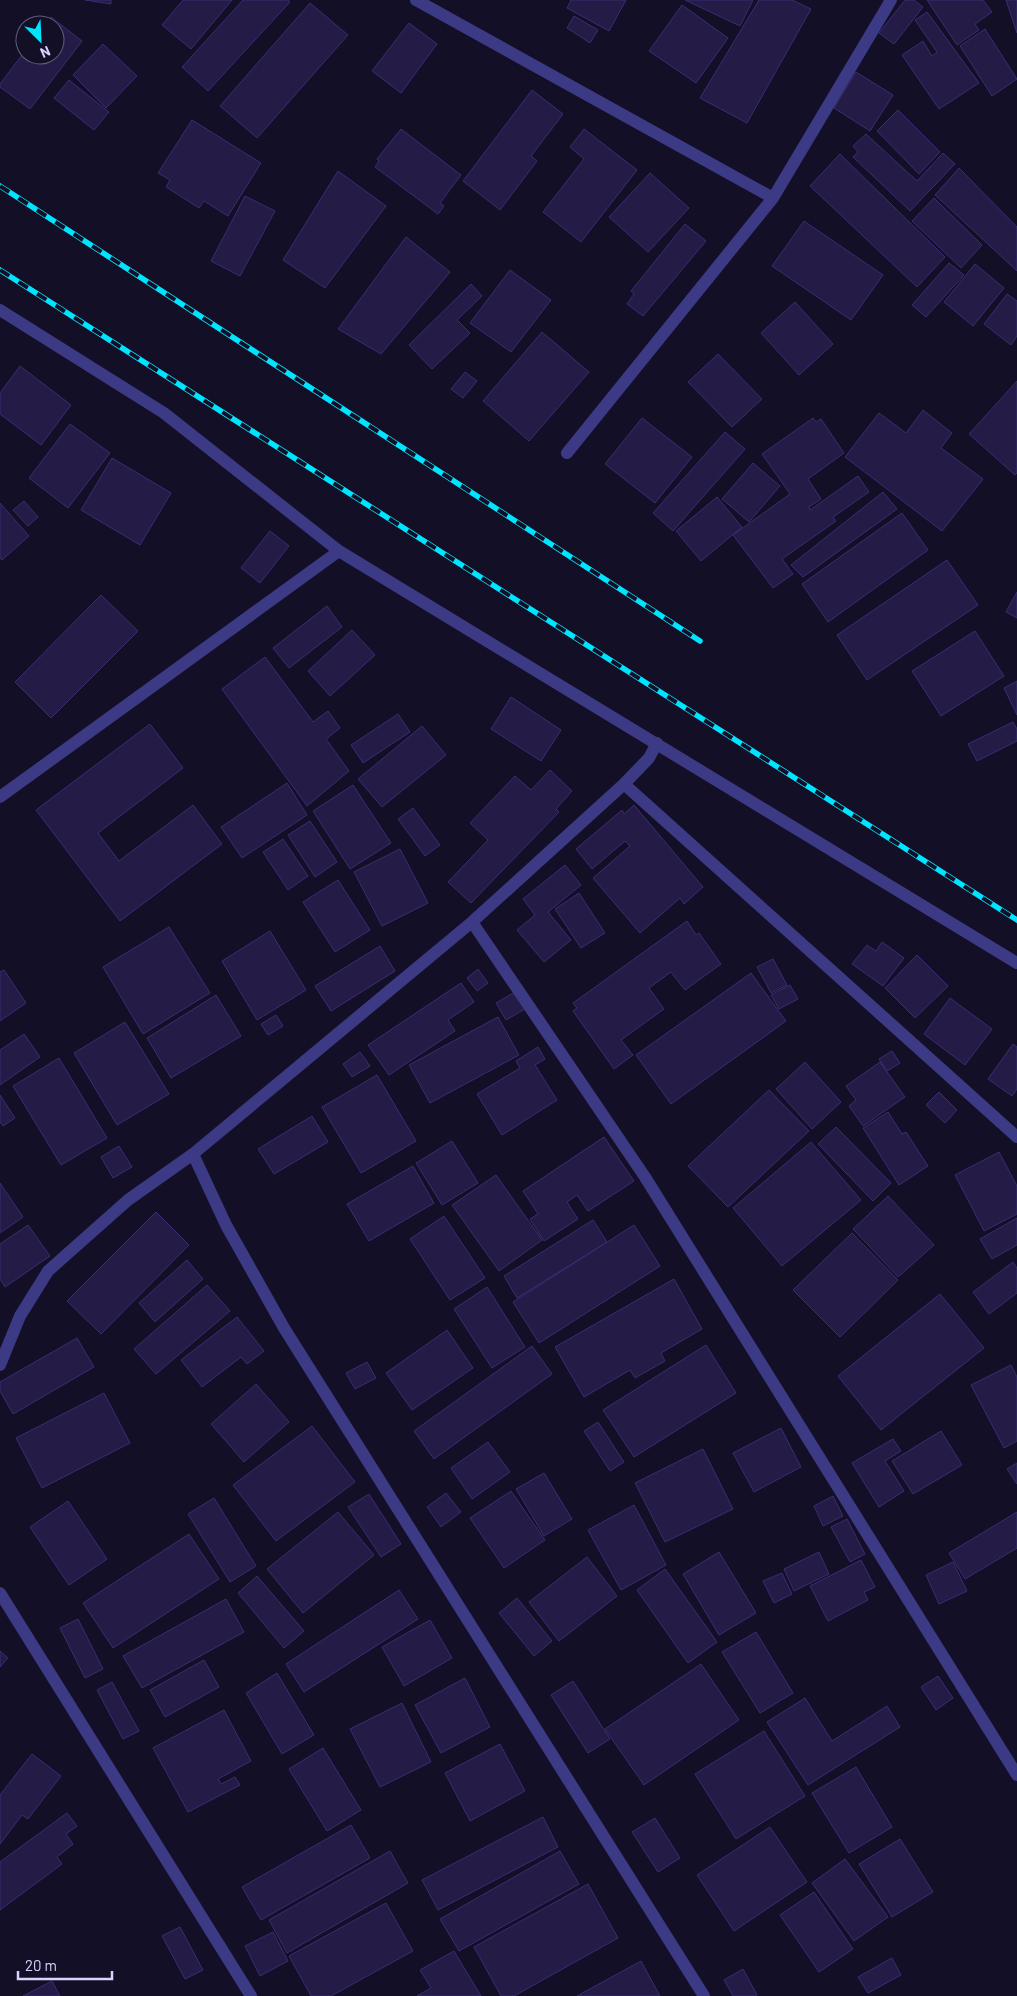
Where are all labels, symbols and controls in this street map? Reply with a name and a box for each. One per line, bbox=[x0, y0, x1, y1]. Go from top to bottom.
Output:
north arrow bbox=[15, 15, 65, 65]
text: N bbox=[38, 43, 53, 62]
scale bar bbox=[18, 1948, 111, 1980]
text: 20 m bbox=[25, 1956, 57, 1974]

